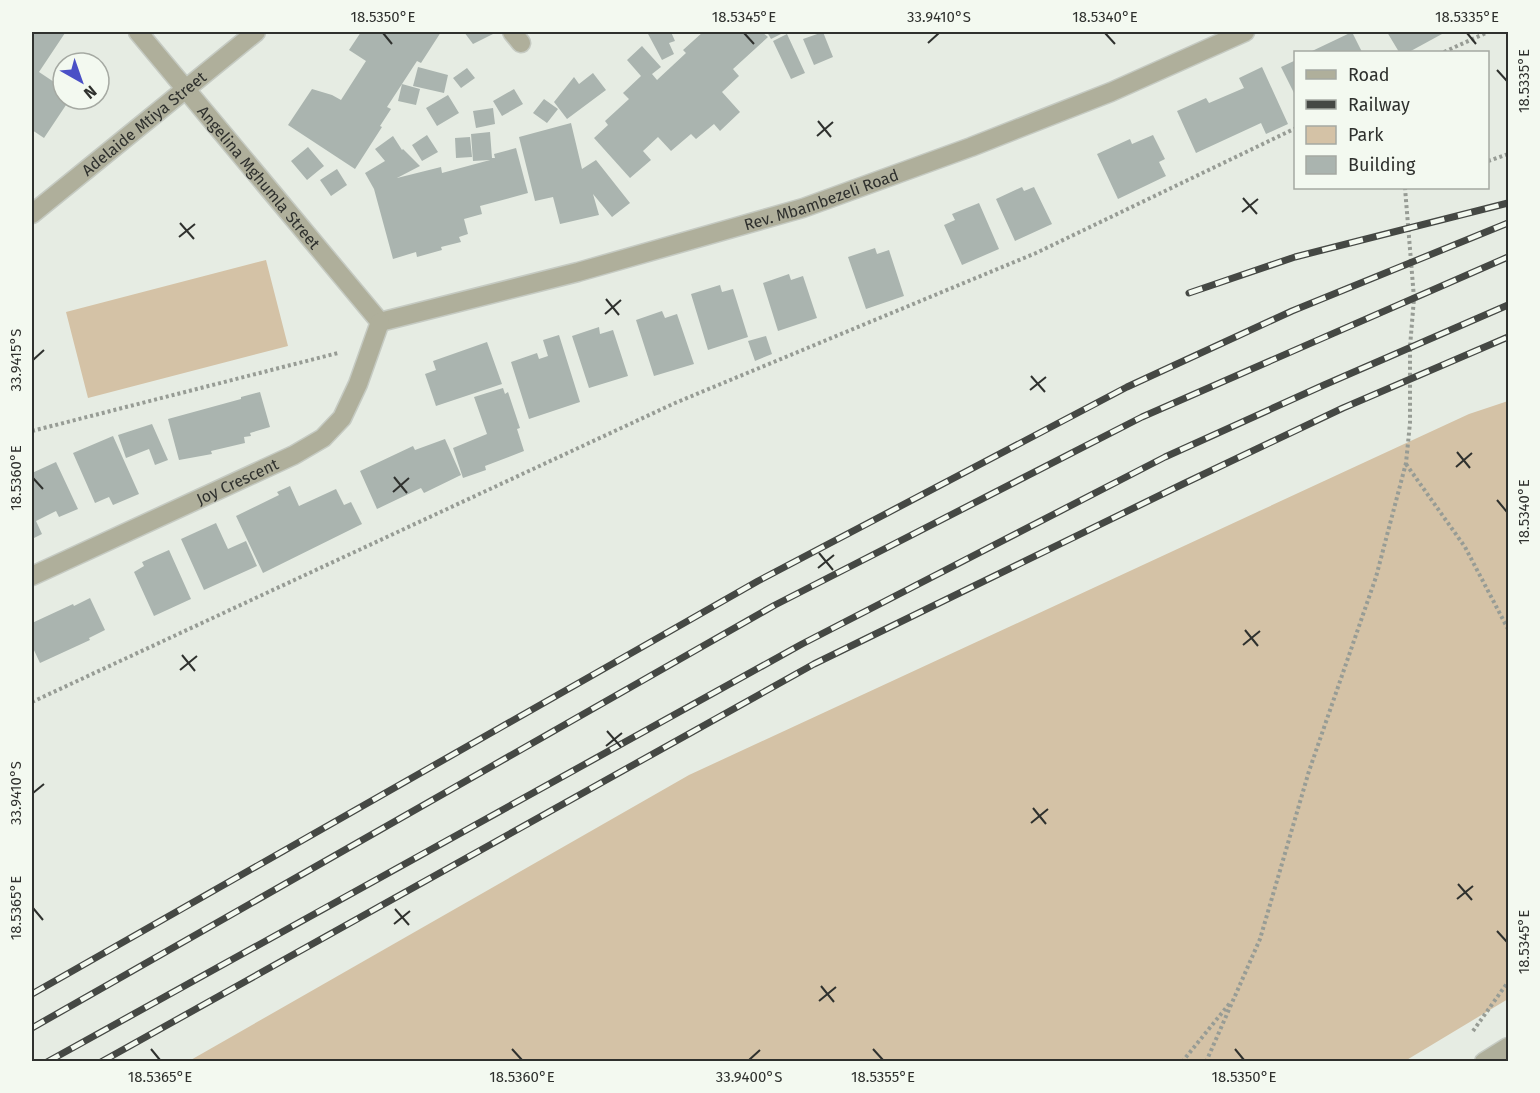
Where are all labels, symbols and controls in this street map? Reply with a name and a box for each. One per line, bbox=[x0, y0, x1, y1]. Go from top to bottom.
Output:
text: 18.5350°E bbox=[350, 8, 416, 26]
text: 18.5345°E bbox=[712, 8, 776, 26]
text: 33.9410°S bbox=[907, 8, 971, 26]
text: 18.5340°E bbox=[1072, 8, 1138, 26]
text: 18.5335°E bbox=[1435, 8, 1499, 26]
text: 18.5335°E bbox=[1515, 49, 1533, 113]
north arrow bbox=[51, 51, 111, 111]
legend bbox=[1294, 51, 1489, 189]
text: Road bbox=[1348, 64, 1390, 86]
street label: Adelaide Mtiya Street bbox=[78, 67, 210, 180]
text: N bbox=[80, 81, 100, 103]
text: Railway bbox=[1348, 94, 1410, 116]
street label: Angelina Mghumla Street bbox=[193, 102, 324, 253]
text: Park bbox=[1348, 124, 1384, 146]
text: Building bbox=[1348, 154, 1416, 176]
street label: Rev. Mbambezeli Road bbox=[742, 165, 901, 234]
text: 33.9415°S bbox=[7, 329, 25, 391]
text: 18.5360°E bbox=[7, 445, 25, 511]
street label: Joy Crescent bbox=[193, 454, 282, 509]
text: 18.5340°E bbox=[1515, 479, 1533, 545]
text: 33.9410°S bbox=[7, 761, 25, 825]
text: 18.5365°E bbox=[7, 876, 25, 940]
text: 18.5345°E bbox=[1515, 910, 1533, 974]
text: 18.5365°E bbox=[128, 1068, 192, 1086]
text: 18.5360°E bbox=[489, 1068, 555, 1086]
text: 33.9400°S bbox=[716, 1068, 782, 1086]
text: 18.5355°E bbox=[851, 1068, 915, 1086]
text: 18.5350°E bbox=[1211, 1068, 1277, 1086]

